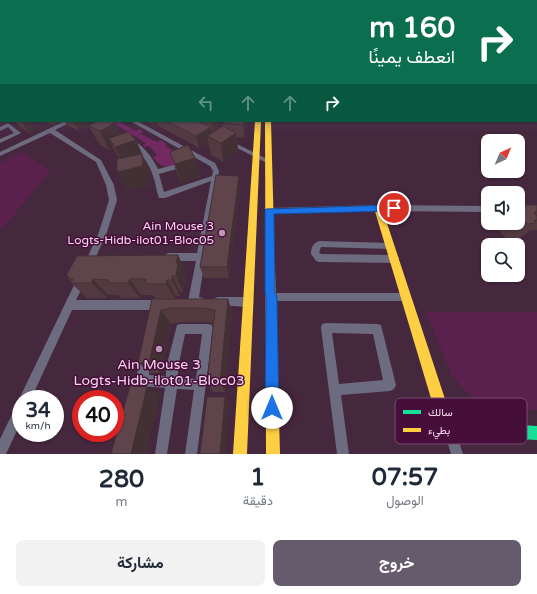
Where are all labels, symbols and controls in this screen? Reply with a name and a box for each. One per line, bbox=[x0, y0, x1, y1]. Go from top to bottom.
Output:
text: 160 m bbox=[369, 11, 455, 45]
icon: right bbox=[469, 16, 521, 68]
text: انعطف يمينًا bbox=[369, 46, 455, 68]
icon: left bbox=[195, 92, 217, 114]
icon: ahead bbox=[237, 92, 259, 114]
icon: ahead bbox=[279, 92, 301, 114]
icon: right bbox=[321, 92, 343, 114]
north arrow bbox=[481, 134, 525, 178]
map controls bbox=[481, 134, 525, 282]
button: sound bbox=[481, 186, 525, 230]
pin bbox=[377, 191, 411, 225]
icon: arrive bbox=[383, 197, 405, 219]
place label: Ain Mouse 3 Logts-Hidb-ilot01-Bloc05 bbox=[67, 219, 214, 247]
marker: Ain Mouse 3 Logts-Hidb-ilot01-Bloc05 bbox=[217, 228, 227, 238]
button: search bbox=[481, 238, 525, 282]
marker: Ain Mouse 3 Logts-Hidb-ilot01-Bloc03 bbox=[154, 344, 164, 354]
place label: Ain Mouse 3 Logts-Hidb-ilot01-Bloc03 bbox=[73, 356, 245, 389]
position arrow bbox=[251, 387, 293, 429]
speed limit sign: 40 bbox=[72, 390, 124, 442]
legend bbox=[395, 398, 527, 444]
text: 34 bbox=[25, 399, 51, 423]
text: سالك bbox=[428, 406, 453, 419]
text: km/h bbox=[25, 420, 51, 432]
text: بطيء bbox=[428, 424, 450, 440]
text: 1 bbox=[250, 463, 265, 492]
text: 07:57 bbox=[372, 463, 438, 492]
text: 280 bbox=[99, 465, 144, 494]
text: دقيقة bbox=[243, 493, 273, 509]
text: الوصول bbox=[386, 493, 424, 509]
text: m bbox=[115, 494, 127, 510]
button: مشاركة bbox=[16, 540, 265, 586]
button: خروج bbox=[273, 540, 521, 586]

